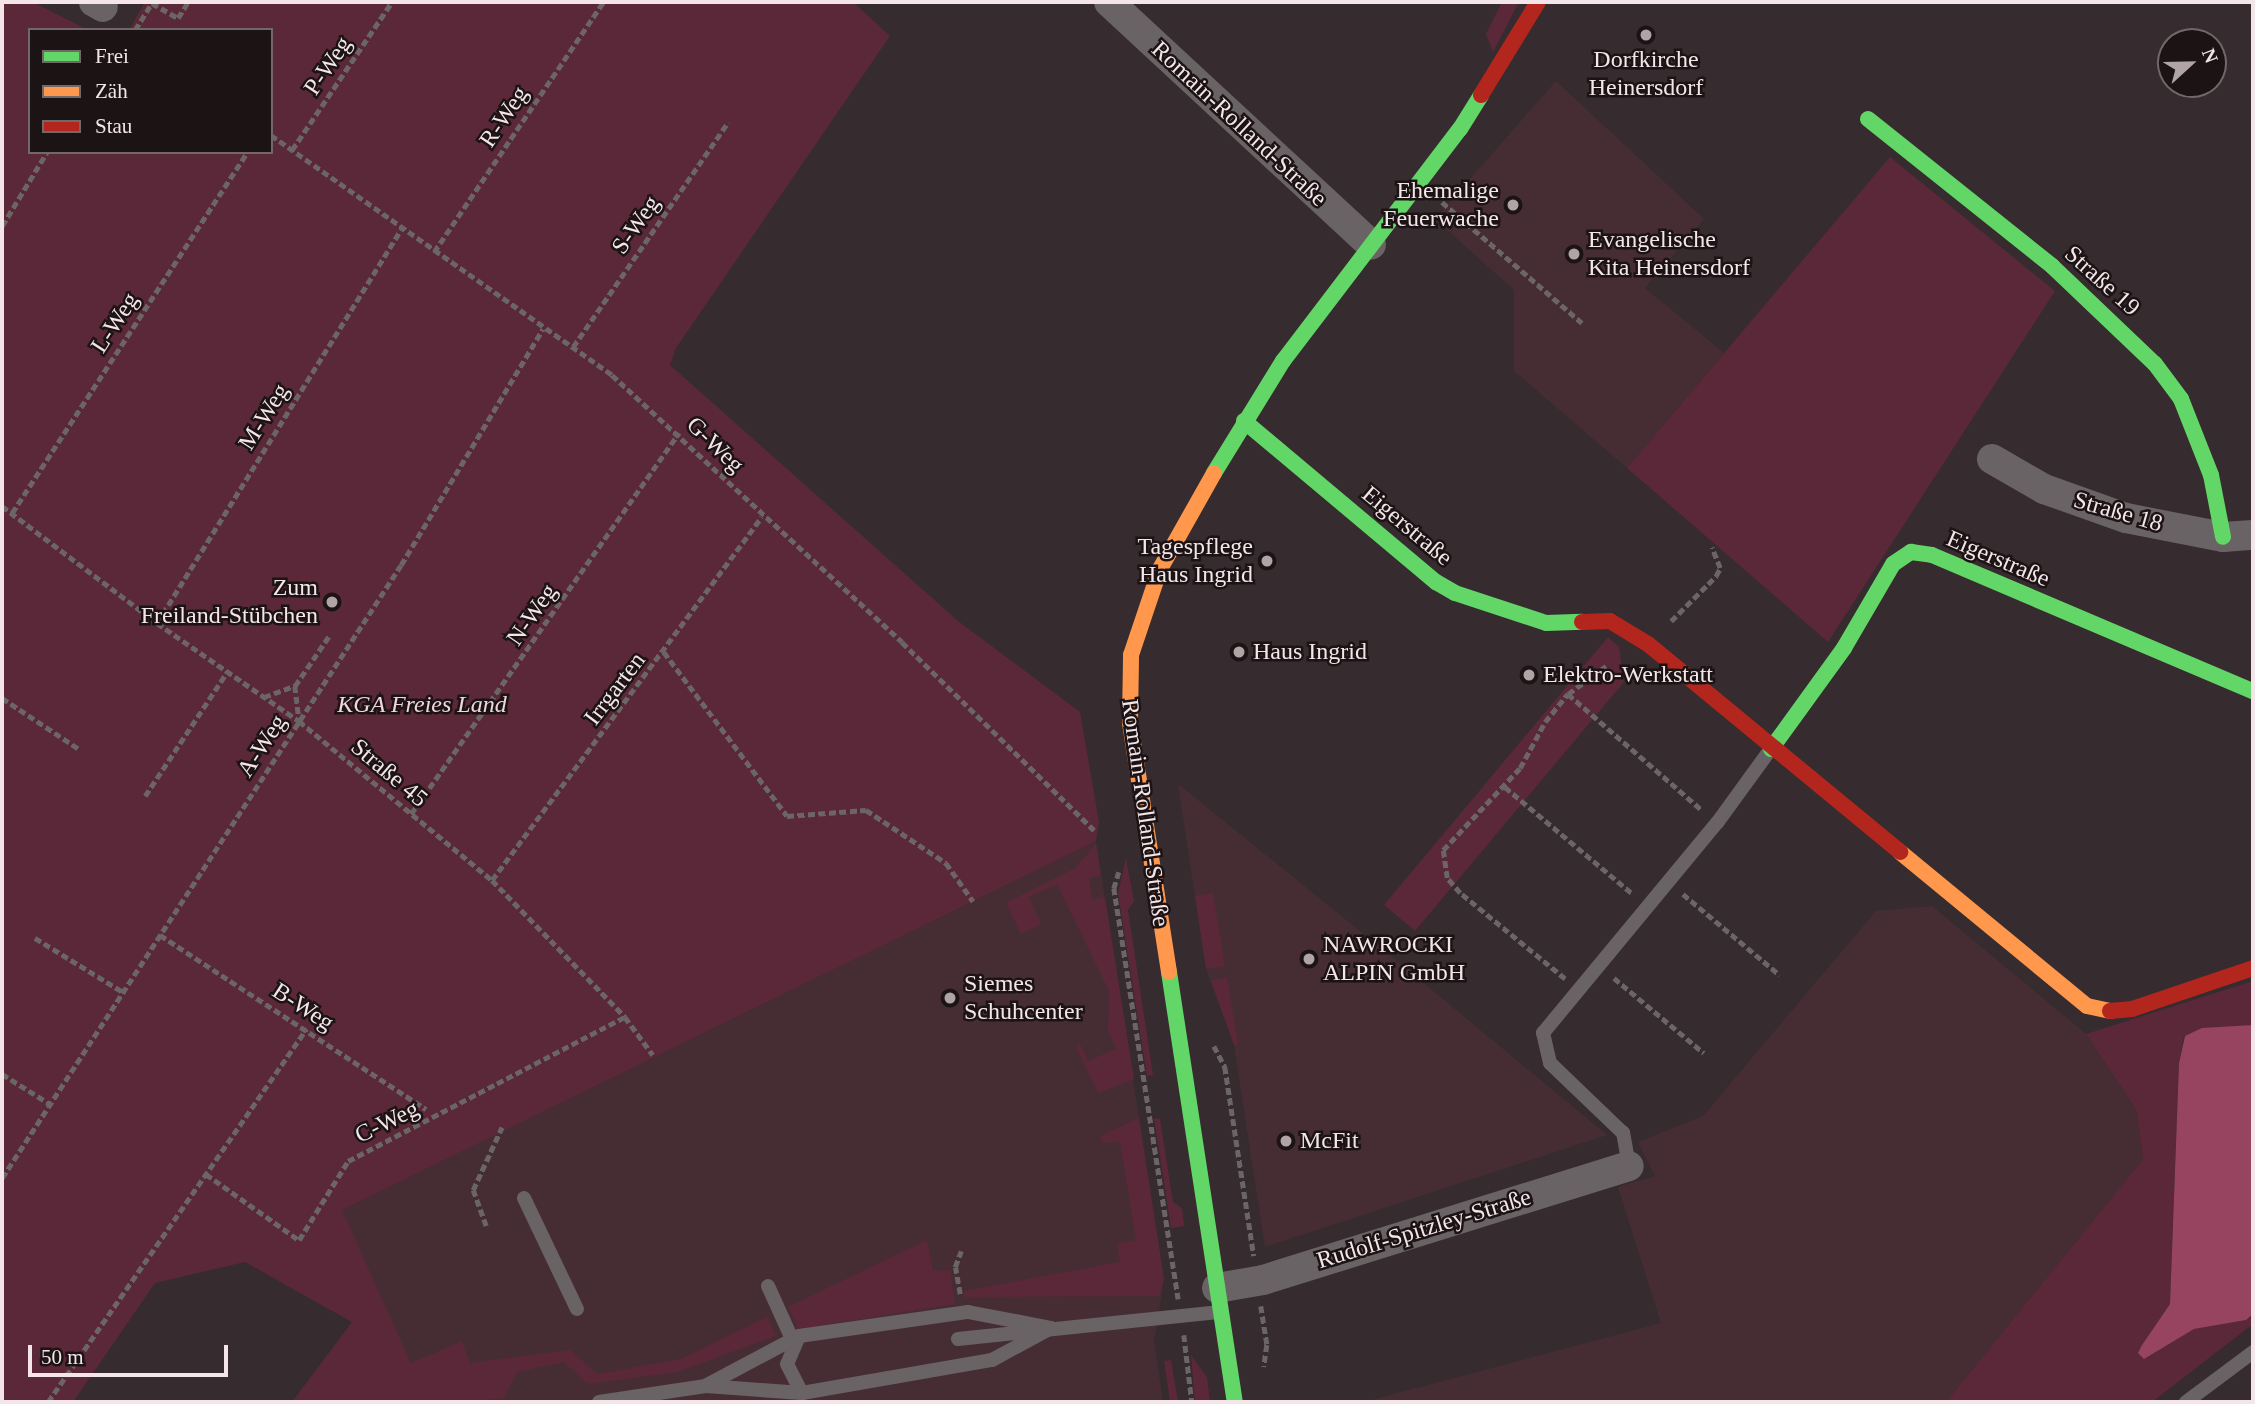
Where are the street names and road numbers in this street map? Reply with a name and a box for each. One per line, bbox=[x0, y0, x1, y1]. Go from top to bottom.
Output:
street label: P-Weg bbox=[298, 31, 358, 101]
street label: Romain-Rolland-Straße bbox=[1145, 35, 1333, 213]
street label: R-Weg bbox=[473, 81, 535, 153]
street label: S-Weg bbox=[606, 190, 666, 260]
street label: Straße 19 bbox=[2058, 240, 2146, 322]
street label: L-Weg bbox=[85, 287, 145, 359]
street label: M-Weg bbox=[233, 379, 295, 455]
street label: G-Weg bbox=[680, 411, 750, 479]
street label: Eigerstraße bbox=[1356, 480, 1458, 572]
street label: Straße 18 bbox=[2070, 486, 2166, 538]
street label: Eigerstraße bbox=[1942, 524, 2054, 594]
street label: N-Weg bbox=[500, 579, 564, 651]
street label: Irrgarten bbox=[578, 647, 652, 731]
street label: Romain-Rolland-Straße bbox=[1115, 697, 1175, 929]
street label: A-Weg bbox=[231, 709, 293, 783]
street label: Straße 45 bbox=[345, 733, 433, 813]
street label: B-Weg bbox=[267, 977, 339, 1037]
street label: C-Weg bbox=[350, 1094, 424, 1150]
street label: Rudolf-Spitzley-Straße bbox=[1313, 1183, 1535, 1275]

